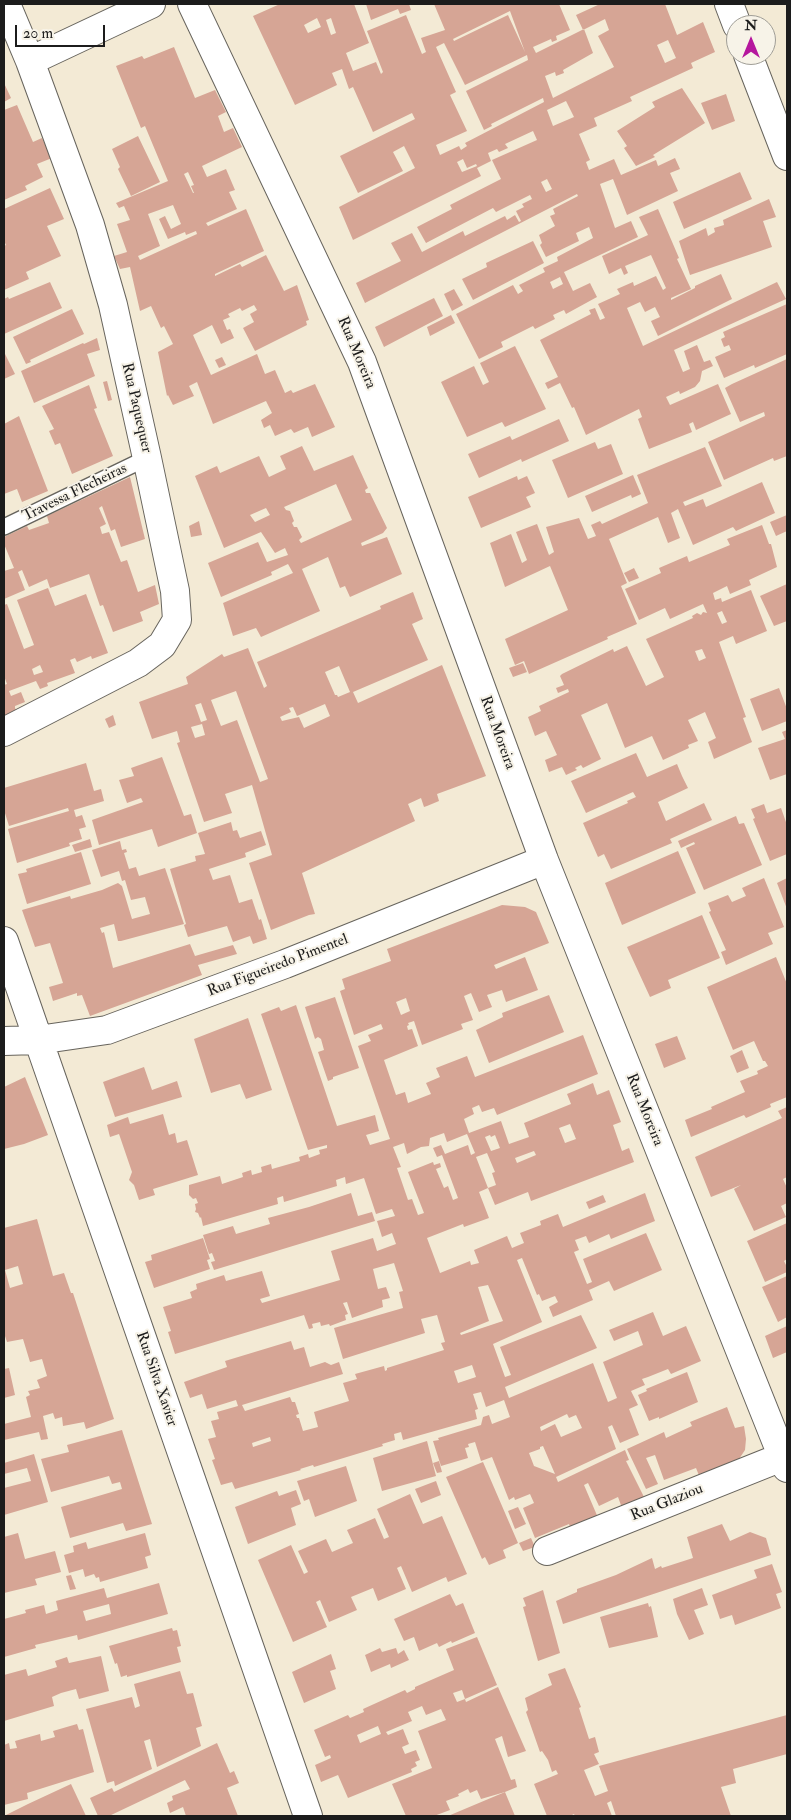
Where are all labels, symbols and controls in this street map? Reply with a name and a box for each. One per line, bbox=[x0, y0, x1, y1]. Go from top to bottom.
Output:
scale bar bbox=[18, 15, 108, 47]
north arrow bbox=[726, 15, 776, 65]
text: N bbox=[745, 17, 757, 34]
text: 20 m bbox=[23, 24, 53, 43]
street label: Rua Moreira bbox=[333, 314, 379, 392]
street label: Rua Paquequer bbox=[117, 361, 155, 455]
street label: Travessa Flecheiras bbox=[20, 460, 130, 526]
street label: Rua Moreira bbox=[475, 694, 519, 772]
street label: Rua Figueiredo Pimentel bbox=[205, 931, 351, 1001]
street label: Rua Moreira bbox=[621, 1071, 667, 1149]
street label: Rua Silva Xavier bbox=[131, 1329, 181, 1429]
street label: Rua Glaziou bbox=[628, 1480, 706, 1526]

